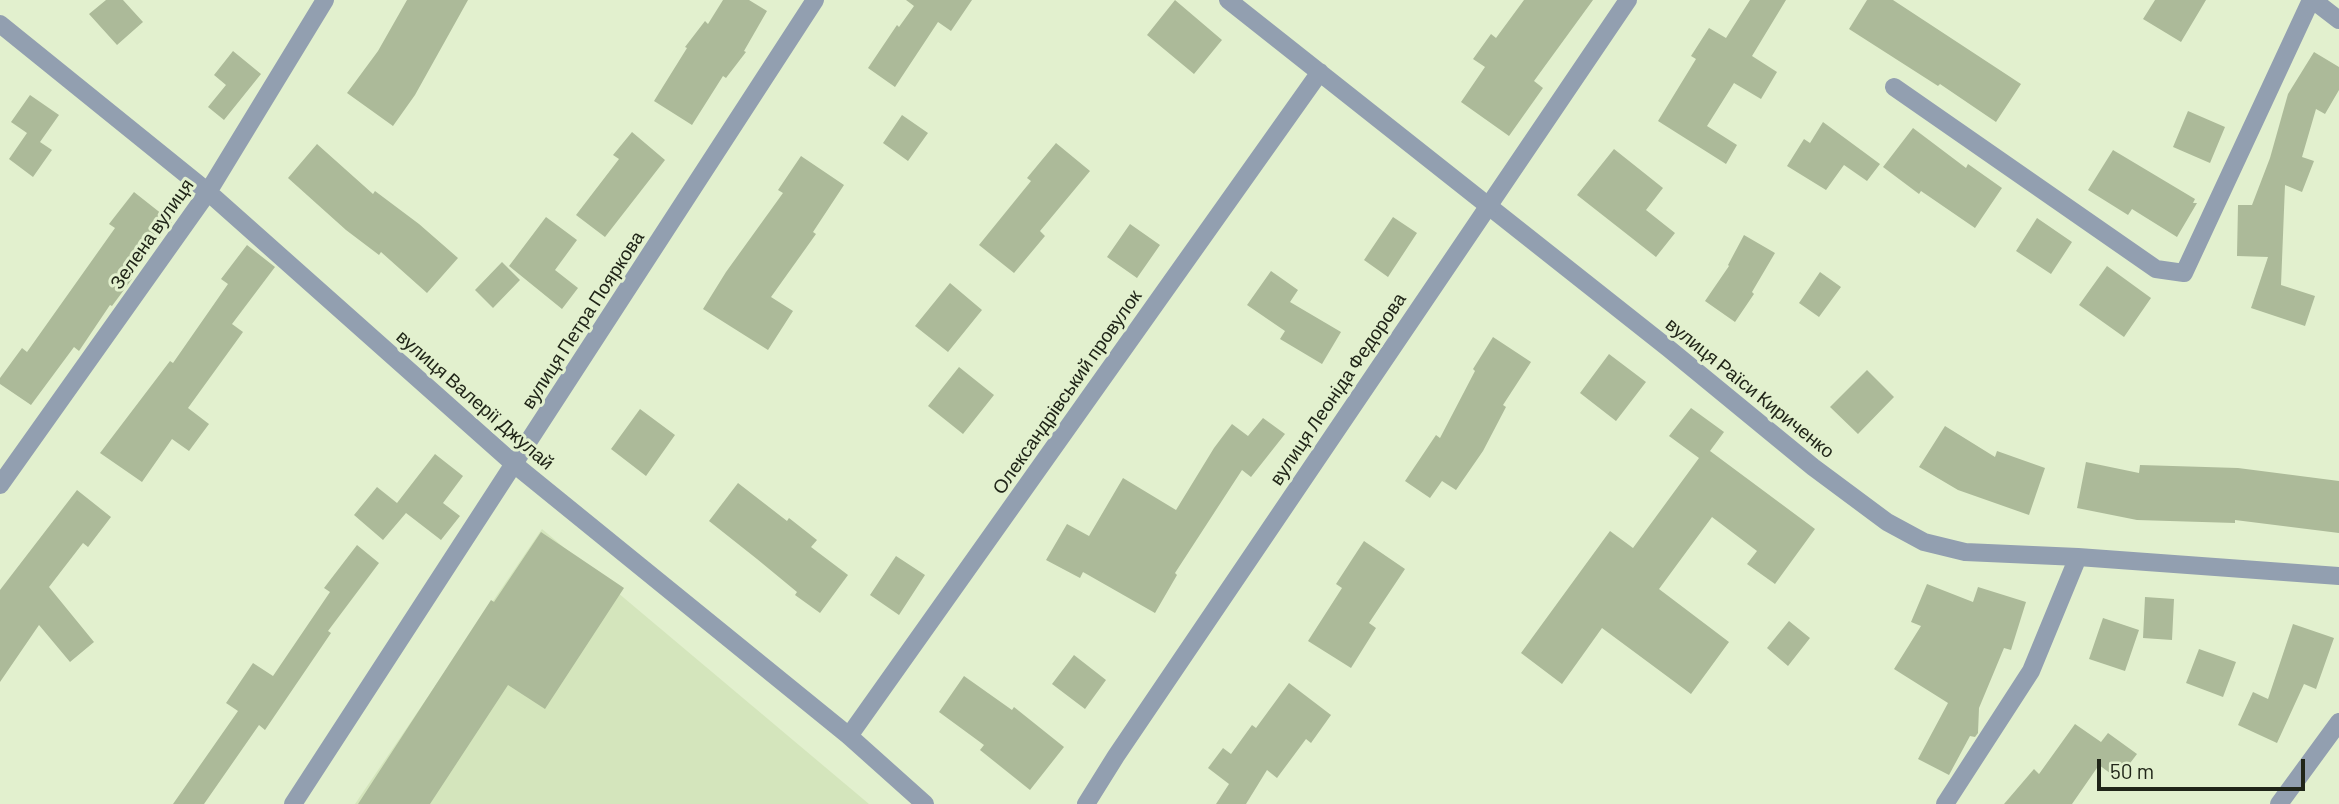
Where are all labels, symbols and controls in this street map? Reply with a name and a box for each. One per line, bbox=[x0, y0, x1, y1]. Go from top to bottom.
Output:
street label: Зелена вулиця bbox=[106, 174, 198, 294]
street label: вулиця Петра Пояркова bbox=[517, 227, 649, 413]
street label: Олександрівський провулок bbox=[988, 285, 1146, 499]
street label: вулиця Леоніда Федорова bbox=[1265, 289, 1411, 489]
street label: вулиця Раїси Кириченко bbox=[1661, 313, 1839, 463]
street label: вулиця Валерії Джулай bbox=[392, 325, 558, 475]
scale bar bbox=[2101, 744, 2309, 788]
text: 50 m bbox=[2110, 758, 2154, 783]

